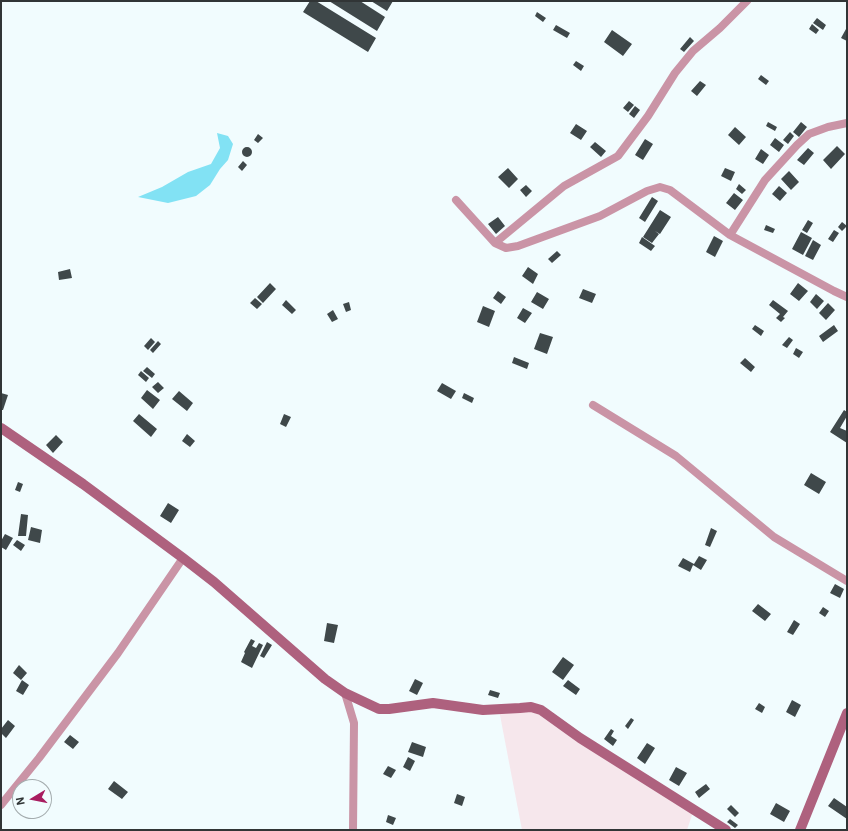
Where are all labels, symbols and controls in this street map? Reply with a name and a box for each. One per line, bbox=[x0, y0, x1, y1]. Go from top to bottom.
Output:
north arrow bbox=[12, 779, 52, 819]
text: N bbox=[14, 796, 28, 806]

